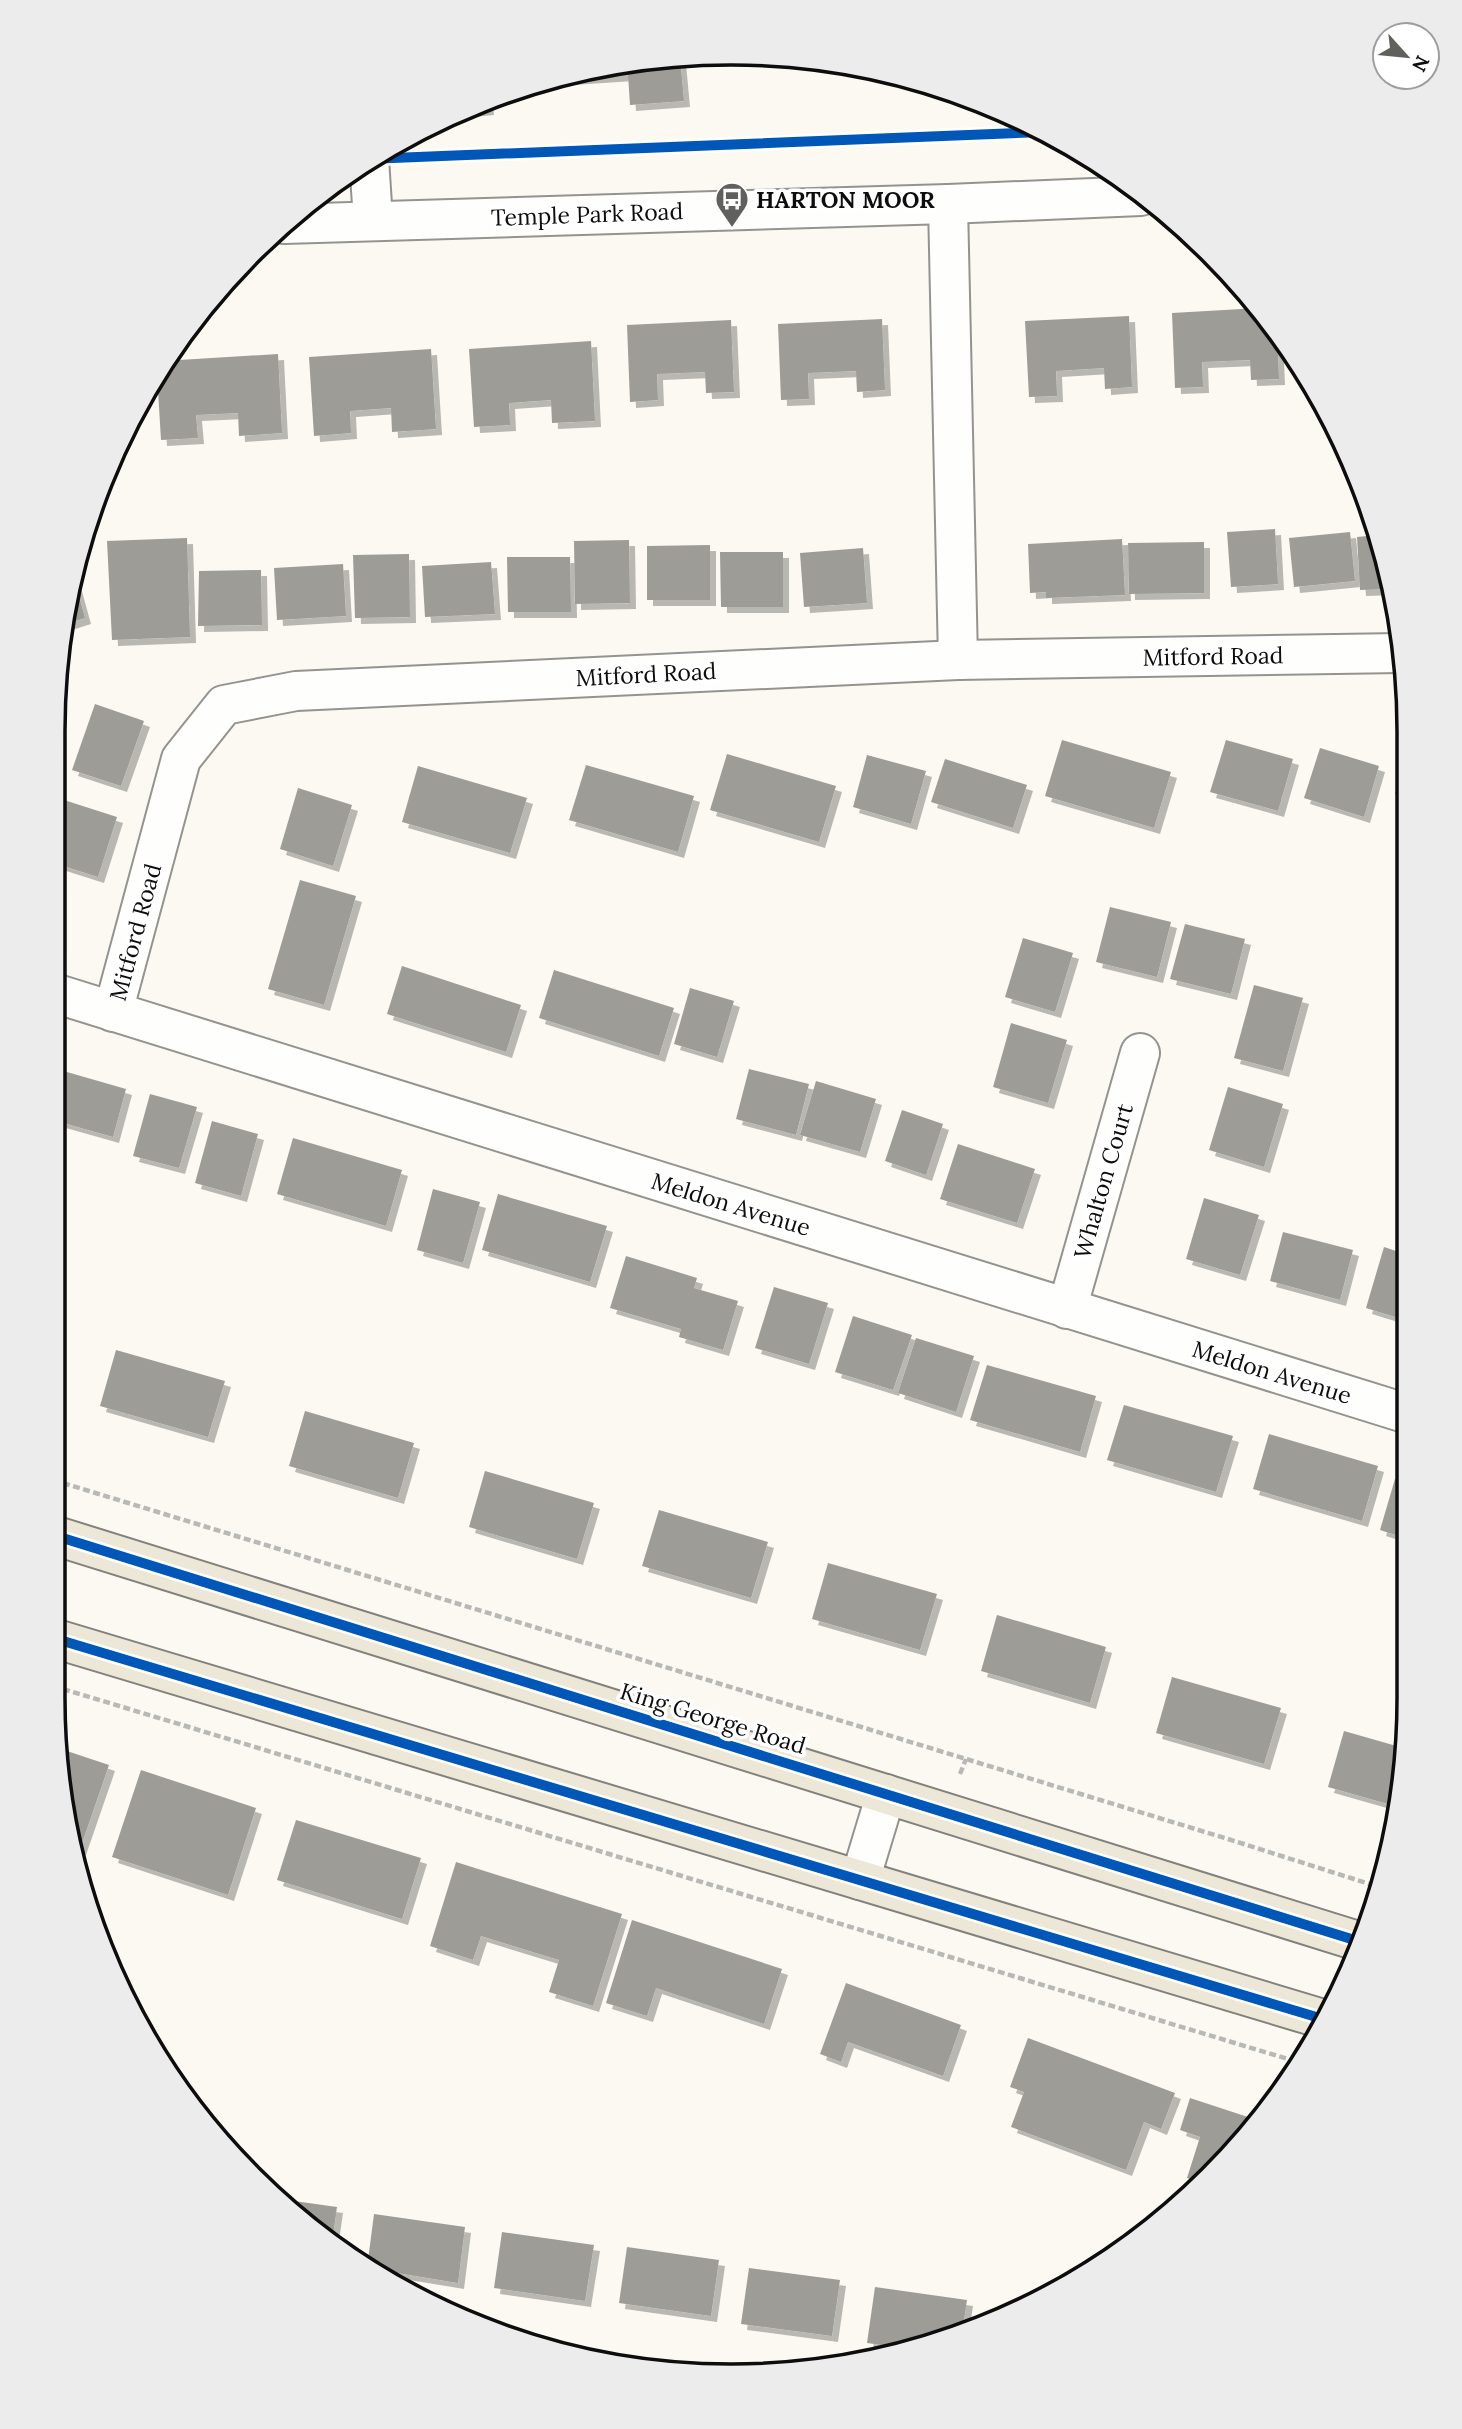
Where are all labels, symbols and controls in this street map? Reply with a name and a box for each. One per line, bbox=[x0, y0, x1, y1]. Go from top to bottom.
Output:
north arrow bbox=[1371, 21, 1441, 91]
text: N bbox=[1407, 52, 1435, 76]
bus stop icon: HARTON MOOR bbox=[713, 180, 751, 229]
place label: HARTON MOOR bbox=[756, 185, 935, 214]
street label: Temple Park Road bbox=[490, 196, 684, 232]
street label: Mitford Road bbox=[1142, 640, 1284, 672]
street label: Mitford Road bbox=[575, 656, 717, 692]
street label: Mitford Road bbox=[103, 860, 167, 1004]
street label: Whalton Court bbox=[1067, 1100, 1139, 1262]
street label: Meldon Avenue bbox=[648, 1166, 814, 1242]
street label: Meldon Avenue bbox=[1189, 1334, 1355, 1410]
street label: King George Road bbox=[617, 1676, 810, 1760]

